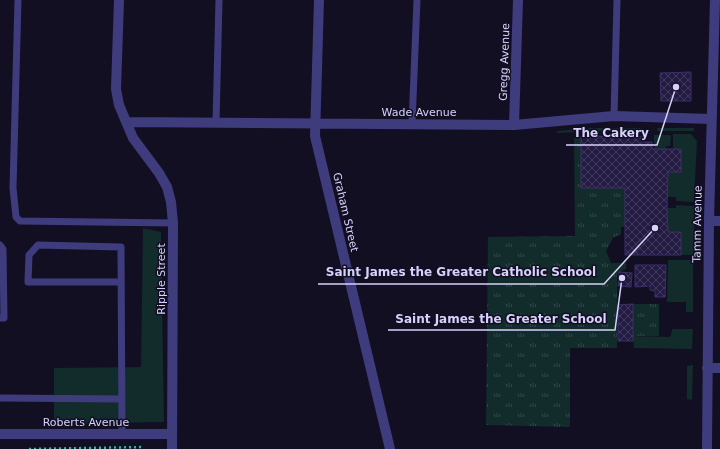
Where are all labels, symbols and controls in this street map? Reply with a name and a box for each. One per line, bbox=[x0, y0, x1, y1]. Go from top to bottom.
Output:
street label: Gregg Avenue bbox=[497, 23, 512, 101]
street label: Wade Avenue bbox=[381, 106, 457, 119]
callout: The Cakery bbox=[566, 121, 657, 145]
text: The Cakery bbox=[573, 126, 649, 140]
street label: Graham Street bbox=[330, 171, 361, 254]
street label: Tamm Avenue bbox=[690, 185, 705, 264]
street label: Ripple Street bbox=[155, 243, 168, 315]
callout: Saint James the Greater Catholic School bbox=[318, 260, 604, 284]
text: Saint James the Greater Catholic School bbox=[326, 265, 596, 279]
callout: Saint James the Greater School bbox=[388, 306, 615, 330]
text: Saint James the Greater School bbox=[395, 312, 607, 326]
street label: Roberts Avenue bbox=[43, 416, 130, 429]

